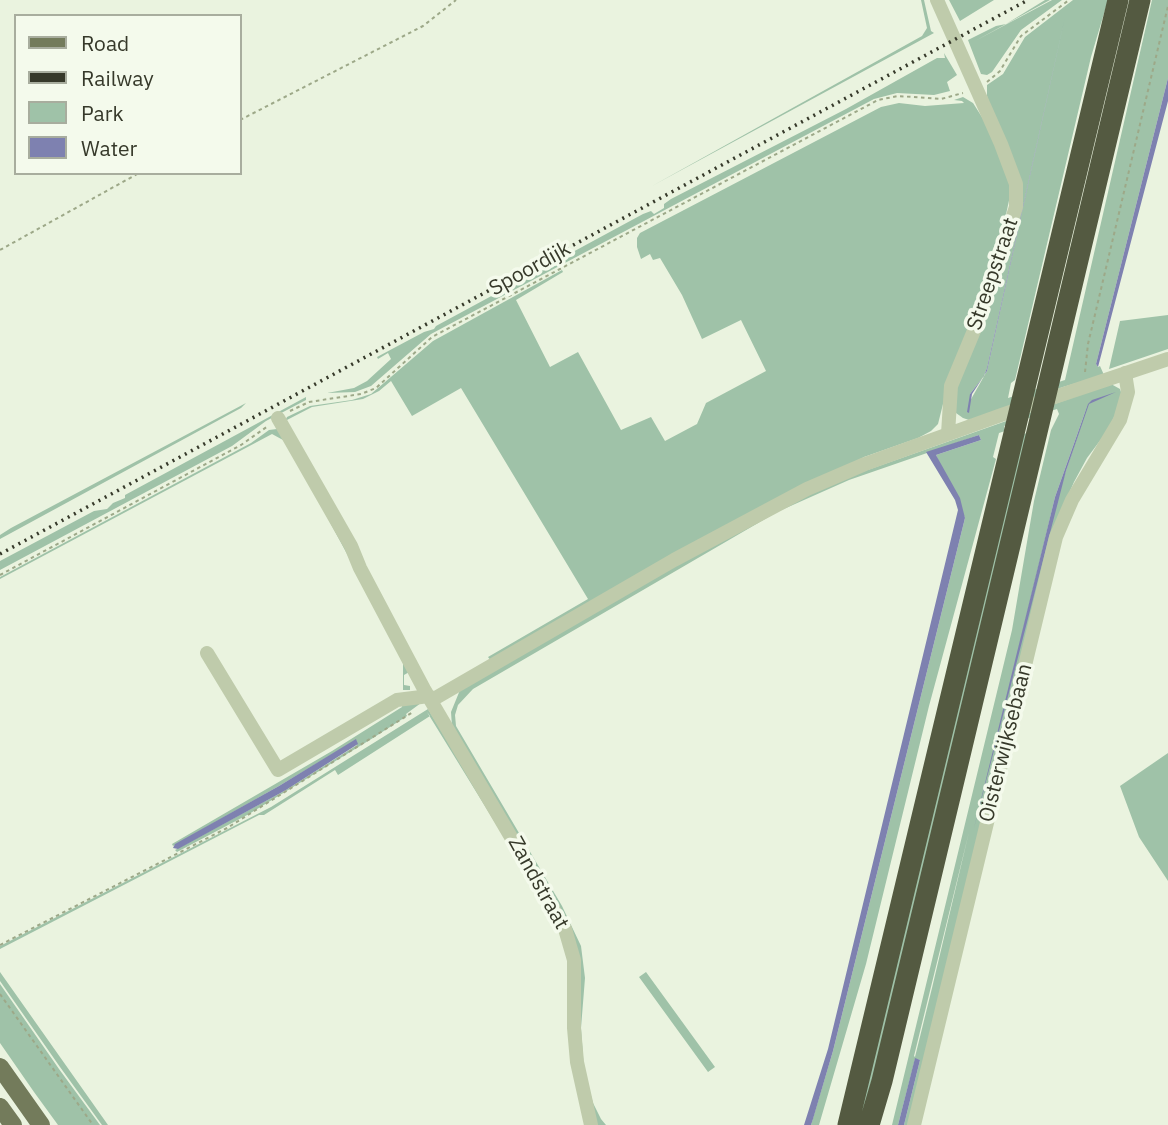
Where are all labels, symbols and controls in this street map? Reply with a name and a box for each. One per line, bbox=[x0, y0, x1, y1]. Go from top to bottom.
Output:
legend bbox=[14, 14, 242, 175]
text: Road bbox=[81, 29, 129, 57]
text: Railway bbox=[81, 64, 154, 92]
text: Park bbox=[81, 99, 124, 127]
text: Water bbox=[81, 134, 137, 162]
street label: Streepstraat bbox=[962, 214, 1024, 334]
street label: Spoordijk bbox=[485, 236, 575, 302]
street label: Oisterwijksebaan bbox=[974, 661, 1038, 825]
street label: Zandstraat bbox=[502, 832, 574, 934]

